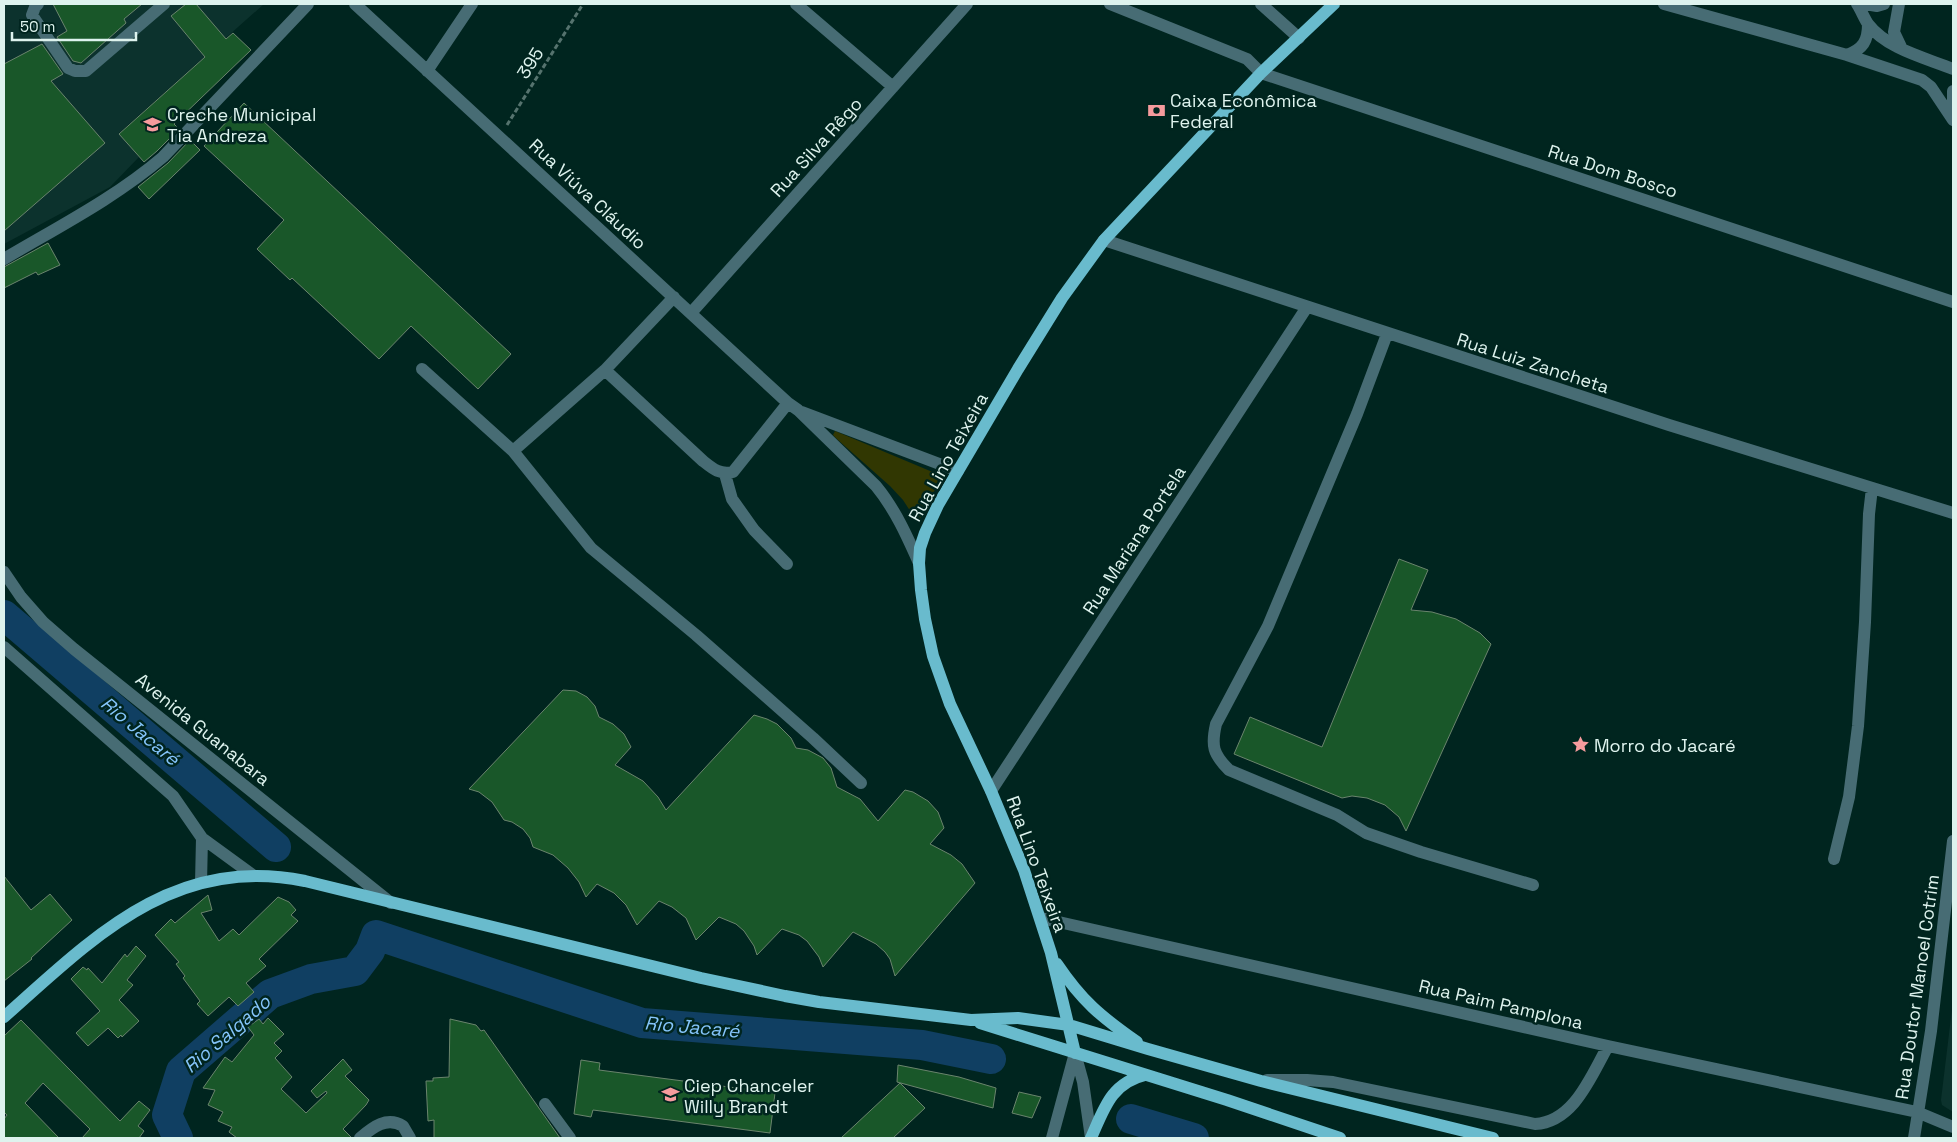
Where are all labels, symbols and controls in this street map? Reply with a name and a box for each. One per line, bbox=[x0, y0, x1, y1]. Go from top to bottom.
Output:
scale bar bbox=[12, 10, 136, 42]
text: 50 m bbox=[20, 17, 55, 36]
street label: 395 bbox=[512, 43, 548, 83]
place label: Caixa Econômica Federal bbox=[1170, 89, 1317, 133]
street label: Rua Silva Rêgo bbox=[765, 92, 867, 202]
bank icon: Caixa Econômica Federal bbox=[1146, 100, 1166, 120]
place label: Creche Municipal Tia Andreza bbox=[167, 103, 316, 147]
school or university icon: Creche Municipal Tia Andreza bbox=[143, 114, 163, 134]
street label: Rua Viúva Cláudio bbox=[524, 134, 652, 254]
street label: Rua Dom Bosco bbox=[1545, 139, 1681, 203]
street label: Rua Luiz Zancheta bbox=[1454, 327, 1612, 399]
street label: Rua Lino Teixeira bbox=[903, 389, 993, 525]
street label: Rua Mariana Portela bbox=[1077, 461, 1191, 619]
street label: Avenida Guanabara bbox=[131, 668, 275, 790]
water label: Rio Jacaré bbox=[96, 691, 185, 772]
place label: Morro do Jacaré bbox=[1594, 734, 1736, 757]
place icon: Morro do Jacaré bbox=[1570, 735, 1590, 755]
street label: Rua Lino Teixeira bbox=[1002, 793, 1072, 935]
street label: Rua Doutor Manoel Cotrim bbox=[1890, 873, 1944, 1101]
street label: Rua Paim Pamplona bbox=[1417, 974, 1585, 1034]
water label: Rio Salgado bbox=[178, 989, 277, 1079]
water label: Rio Jacaré bbox=[644, 1010, 741, 1044]
place label: Ciep Chanceler Willy Brandt bbox=[684, 1074, 814, 1118]
school or university icon: Ciep Chanceler Willy Brandt bbox=[660, 1085, 680, 1105]

